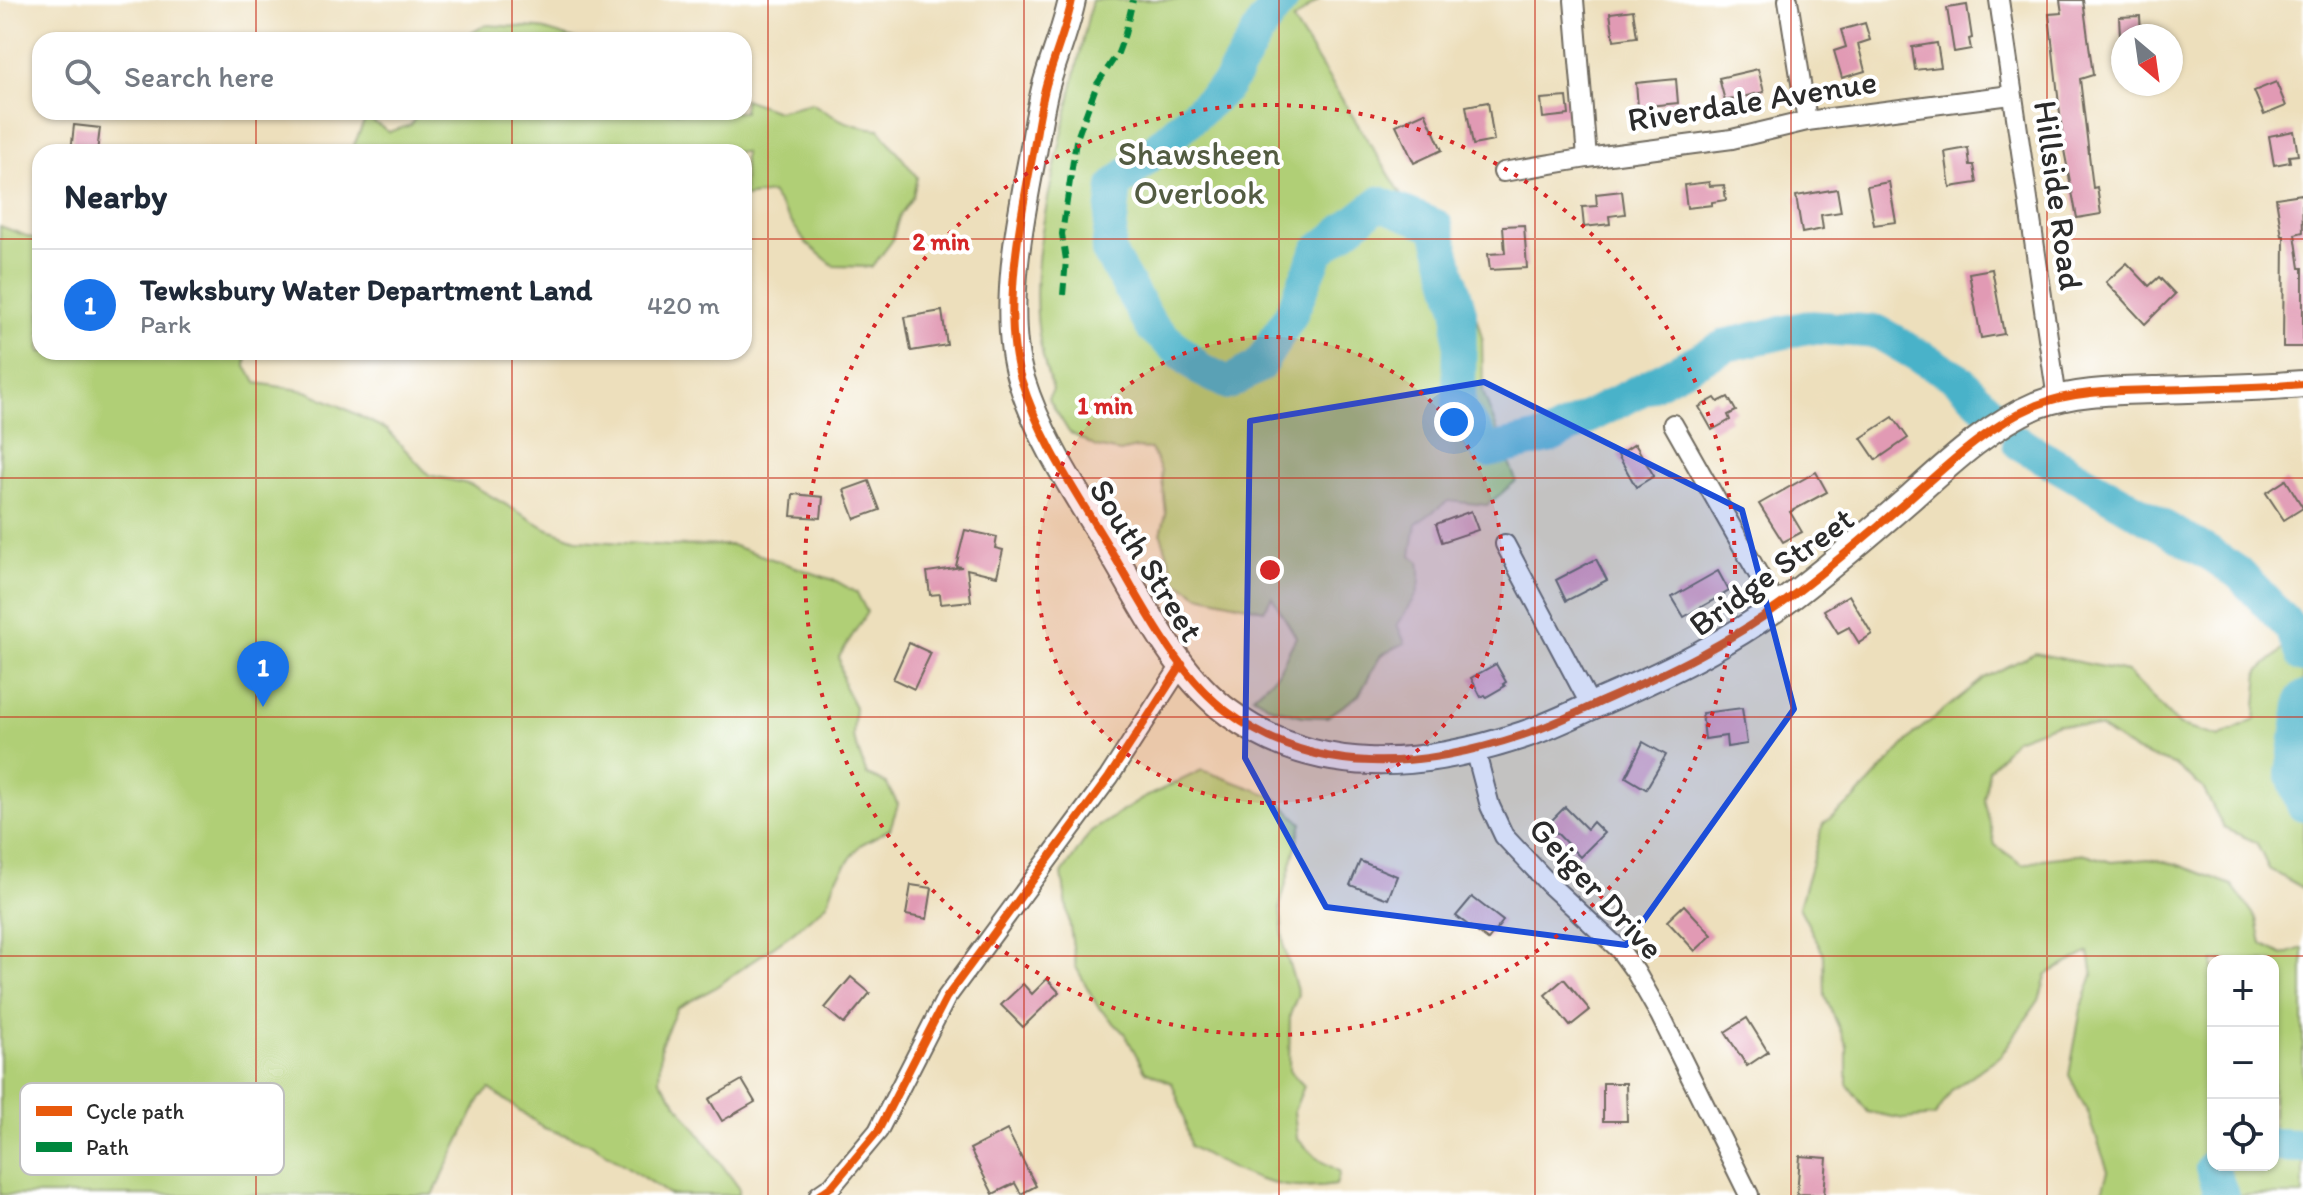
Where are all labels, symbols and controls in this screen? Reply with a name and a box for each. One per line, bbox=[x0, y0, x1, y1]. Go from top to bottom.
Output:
north arrow bbox=[2111, 24, 2183, 96]
search box bbox=[32, 32, 752, 120]
icon: search bbox=[60, 54, 104, 98]
text: Search here bbox=[124, 58, 274, 95]
street label: Riverdale Avenue bbox=[1625, 61, 1880, 140]
street label: Hillside Road bbox=[2025, 98, 2092, 292]
park label: Shawsheen Overlook bbox=[1118, 133, 1280, 213]
text: Nearby bbox=[64, 176, 167, 217]
text: 2 min bbox=[912, 227, 970, 256]
text: Tewksbury Water Department Land bbox=[140, 271, 592, 308]
text: 1 bbox=[84, 289, 96, 321]
text: 420 m bbox=[647, 289, 720, 321]
text: Park bbox=[140, 308, 191, 340]
text: 1 min bbox=[1077, 391, 1133, 420]
your location bbox=[1434, 402, 1474, 442]
street label: South Street bbox=[1081, 472, 1213, 649]
street label: Bridge Street bbox=[1681, 498, 1862, 645]
centre of rings bbox=[1256, 556, 1284, 584]
pin: 1 bbox=[237, 641, 289, 707]
street label: Geiger Drive bbox=[1521, 809, 1673, 968]
map controls bbox=[2207, 955, 2279, 1171]
button: + bbox=[2207, 955, 2279, 1027]
button: − bbox=[2207, 1027, 2279, 1099]
legend bbox=[20, 1083, 284, 1175]
text: Cycle path bbox=[86, 1098, 185, 1125]
button: locate bbox=[2207, 1099, 2279, 1171]
text: Path bbox=[86, 1134, 129, 1161]

